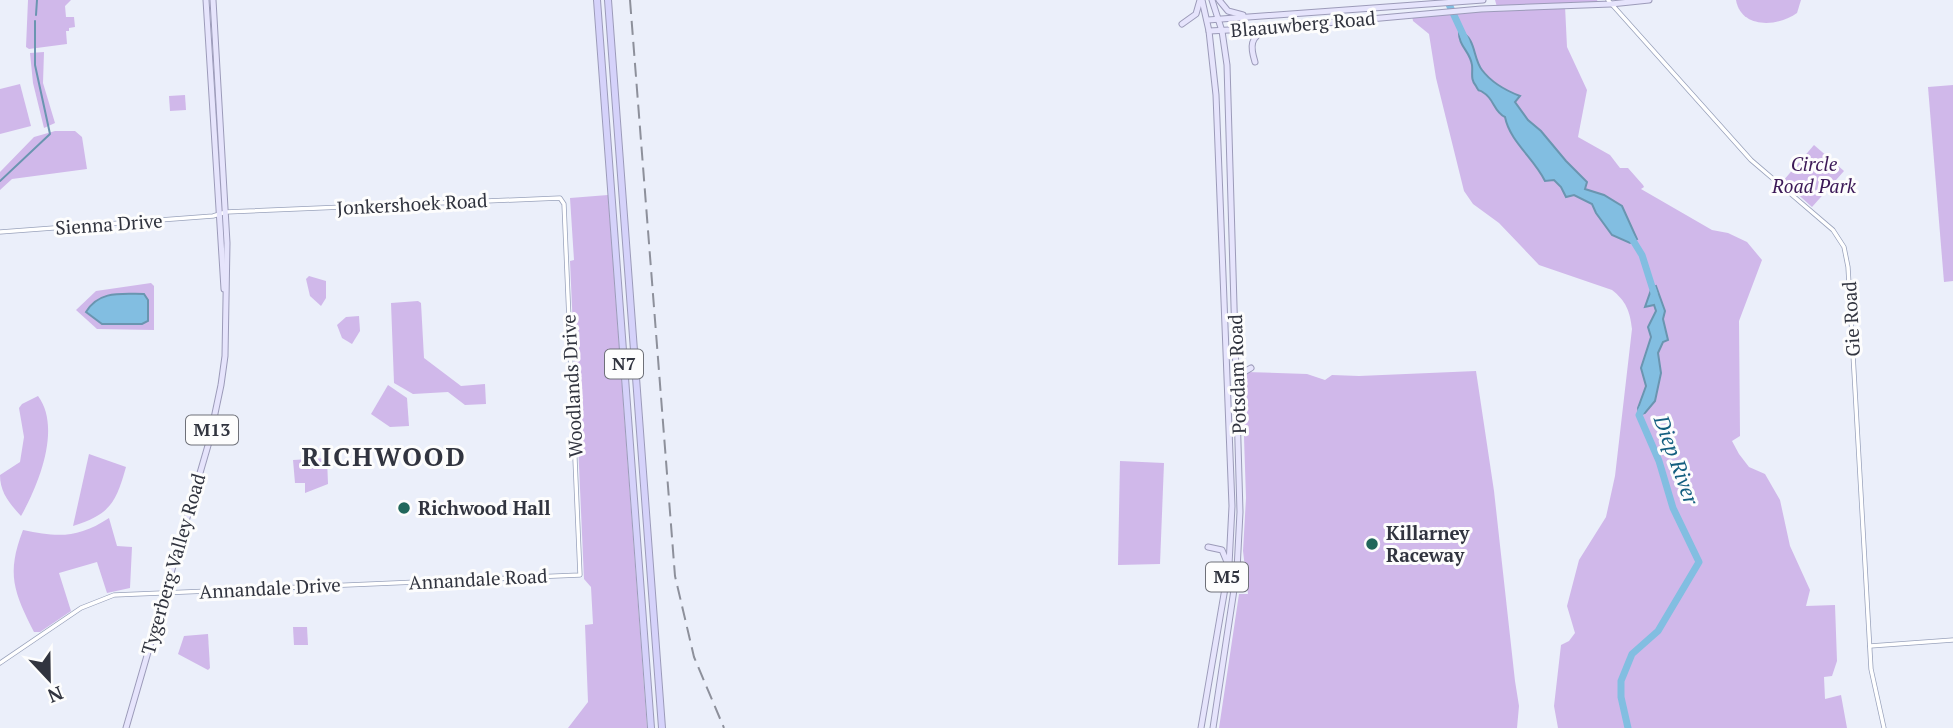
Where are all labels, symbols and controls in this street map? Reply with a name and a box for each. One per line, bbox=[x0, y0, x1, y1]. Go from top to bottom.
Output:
street label: Blaauwberg Road bbox=[1229, 5, 1377, 42]
park label: Circle Road Park bbox=[1771, 151, 1857, 198]
street label: Jonkershoek Road bbox=[336, 187, 488, 220]
street label: Sienna Drive bbox=[54, 207, 163, 240]
street label: Gie Road bbox=[1836, 280, 1865, 357]
street label: Potsdam Road bbox=[1222, 313, 1251, 434]
street label: Woodlands Drive bbox=[555, 314, 588, 458]
road number: N7 bbox=[605, 350, 643, 378]
water label: Diep River bbox=[1648, 410, 1706, 509]
road number: M13 bbox=[186, 416, 238, 444]
district label: RICHWOOD bbox=[301, 439, 467, 473]
street label: Tygerberg Valley Road bbox=[135, 470, 210, 657]
place label: Richwood Hall bbox=[418, 495, 550, 520]
marker: Richwood Hall bbox=[396, 500, 412, 516]
place label: Killarney Raceway bbox=[1386, 520, 1470, 567]
marker: Killarney Raceway bbox=[1364, 536, 1380, 552]
street label: Annandale Road bbox=[408, 562, 548, 595]
road number: M5 bbox=[1206, 562, 1248, 592]
street label: Annandale Drive bbox=[199, 571, 341, 604]
north arrow bbox=[14, 644, 84, 714]
text: N bbox=[44, 681, 67, 710]

